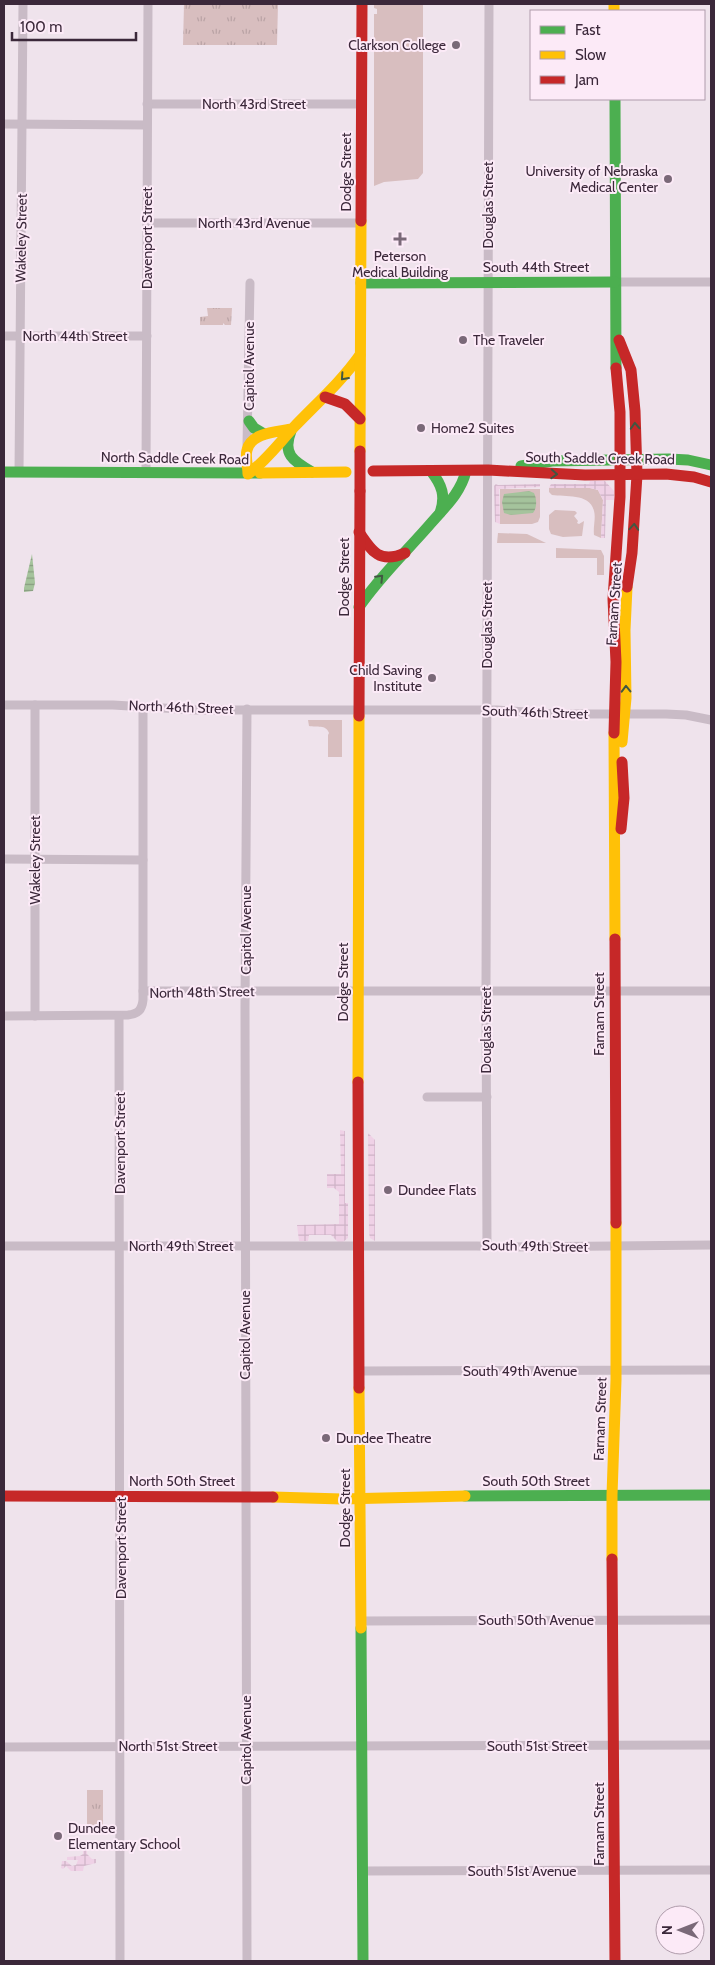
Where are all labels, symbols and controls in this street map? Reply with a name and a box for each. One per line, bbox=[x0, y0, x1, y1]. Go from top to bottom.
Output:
scale bar bbox=[12, 10, 136, 42]
legend bbox=[530, 10, 705, 100]
text: 100 m bbox=[20, 18, 62, 36]
text: Fast bbox=[575, 21, 600, 39]
place label: Clarkson College bbox=[348, 36, 446, 54]
marker: Clarkson College bbox=[450, 39, 462, 51]
text: Slow bbox=[575, 46, 606, 64]
text: Jam bbox=[574, 71, 599, 89]
street label: North 43rd Street bbox=[202, 95, 306, 113]
street label: Dodge Street bbox=[337, 132, 355, 211]
street label: Douglas Street bbox=[479, 161, 497, 249]
place label: University of Nebraska Medical Center bbox=[525, 162, 659, 196]
marker: University of Nebraska Medical Center bbox=[662, 173, 674, 185]
street label: Davenport Street bbox=[138, 187, 156, 289]
street label: Wakeley Street bbox=[11, 193, 31, 283]
street label: North 43rd Avenue bbox=[198, 214, 310, 232]
marker: Peterson Medical Building bbox=[393, 232, 407, 246]
place label: Peterson Medical Building bbox=[352, 247, 449, 281]
street label: South 44th Street bbox=[483, 258, 589, 276]
street label: Capitol Avenue bbox=[240, 321, 258, 411]
street label: North 44th Street bbox=[23, 327, 128, 345]
place label: The Traveler bbox=[473, 331, 545, 349]
marker: The Traveler bbox=[457, 334, 469, 346]
one-way arrow bbox=[341, 372, 350, 381]
place label: Home2 Suites bbox=[431, 419, 514, 437]
marker: Home2 Suites bbox=[415, 422, 427, 434]
one-way arrow bbox=[630, 422, 641, 430]
street label: North Saddle Creek Road bbox=[101, 448, 249, 468]
street label: South Saddle Creek Road bbox=[525, 448, 675, 468]
one-way arrow bbox=[550, 468, 558, 479]
one-way arrow bbox=[628, 523, 639, 531]
street label: Dodge Street bbox=[335, 537, 353, 616]
street label: Farnam Street bbox=[602, 561, 626, 646]
one-way arrow bbox=[374, 575, 383, 584]
street label: Douglas Street bbox=[478, 581, 496, 669]
place label: Child Saving Institute bbox=[349, 661, 423, 695]
marker: Child Saving Institute bbox=[426, 672, 438, 684]
one-way arrow bbox=[621, 685, 631, 692]
street label: North 46th Street bbox=[128, 696, 234, 718]
street label: South 46th Street bbox=[482, 701, 589, 723]
street label: Wakeley Street bbox=[26, 815, 44, 905]
street label: Capitol Avenue bbox=[237, 885, 255, 975]
street label: Dodge Street bbox=[334, 942, 352, 1021]
street label: Farnam Street bbox=[590, 972, 608, 1056]
street label: North 48th Street bbox=[149, 982, 255, 1002]
street label: Douglas Street bbox=[477, 986, 495, 1074]
street label: Davenport Street bbox=[111, 1092, 129, 1194]
place label: Dundee Flats bbox=[398, 1181, 476, 1199]
marker: Dundee Flats bbox=[382, 1184, 394, 1196]
street label: South 49th Street bbox=[482, 1236, 589, 1256]
street label: North 49th Street bbox=[129, 1237, 234, 1255]
street label: Capitol Avenue bbox=[236, 1290, 254, 1380]
street label: South 49th Avenue bbox=[463, 1362, 577, 1380]
street label: Farnam Street bbox=[590, 1377, 610, 1461]
place label: Dundee Theatre bbox=[336, 1429, 431, 1447]
marker: Dundee Theatre bbox=[320, 1432, 332, 1444]
street label: Dodge Street bbox=[336, 1468, 354, 1547]
street label: North 50th Street bbox=[129, 1472, 235, 1490]
street label: South 50th Street bbox=[482, 1472, 590, 1490]
street label: Davenport Street bbox=[112, 1497, 130, 1599]
street label: South 50th Avenue bbox=[478, 1611, 594, 1629]
street label: Capitol Avenue bbox=[237, 1695, 255, 1785]
street label: North 51st Street bbox=[118, 1737, 218, 1755]
street label: South 51st Street bbox=[487, 1737, 588, 1755]
street label: Farnam Street bbox=[590, 1782, 608, 1866]
place label: Dundee Elementary School bbox=[68, 1819, 181, 1853]
marker: Dundee Elementary School bbox=[52, 1830, 64, 1842]
street label: South 51st Avenue bbox=[468, 1862, 576, 1880]
north arrow bbox=[655, 1905, 705, 1955]
text: N bbox=[658, 1925, 676, 1935]

